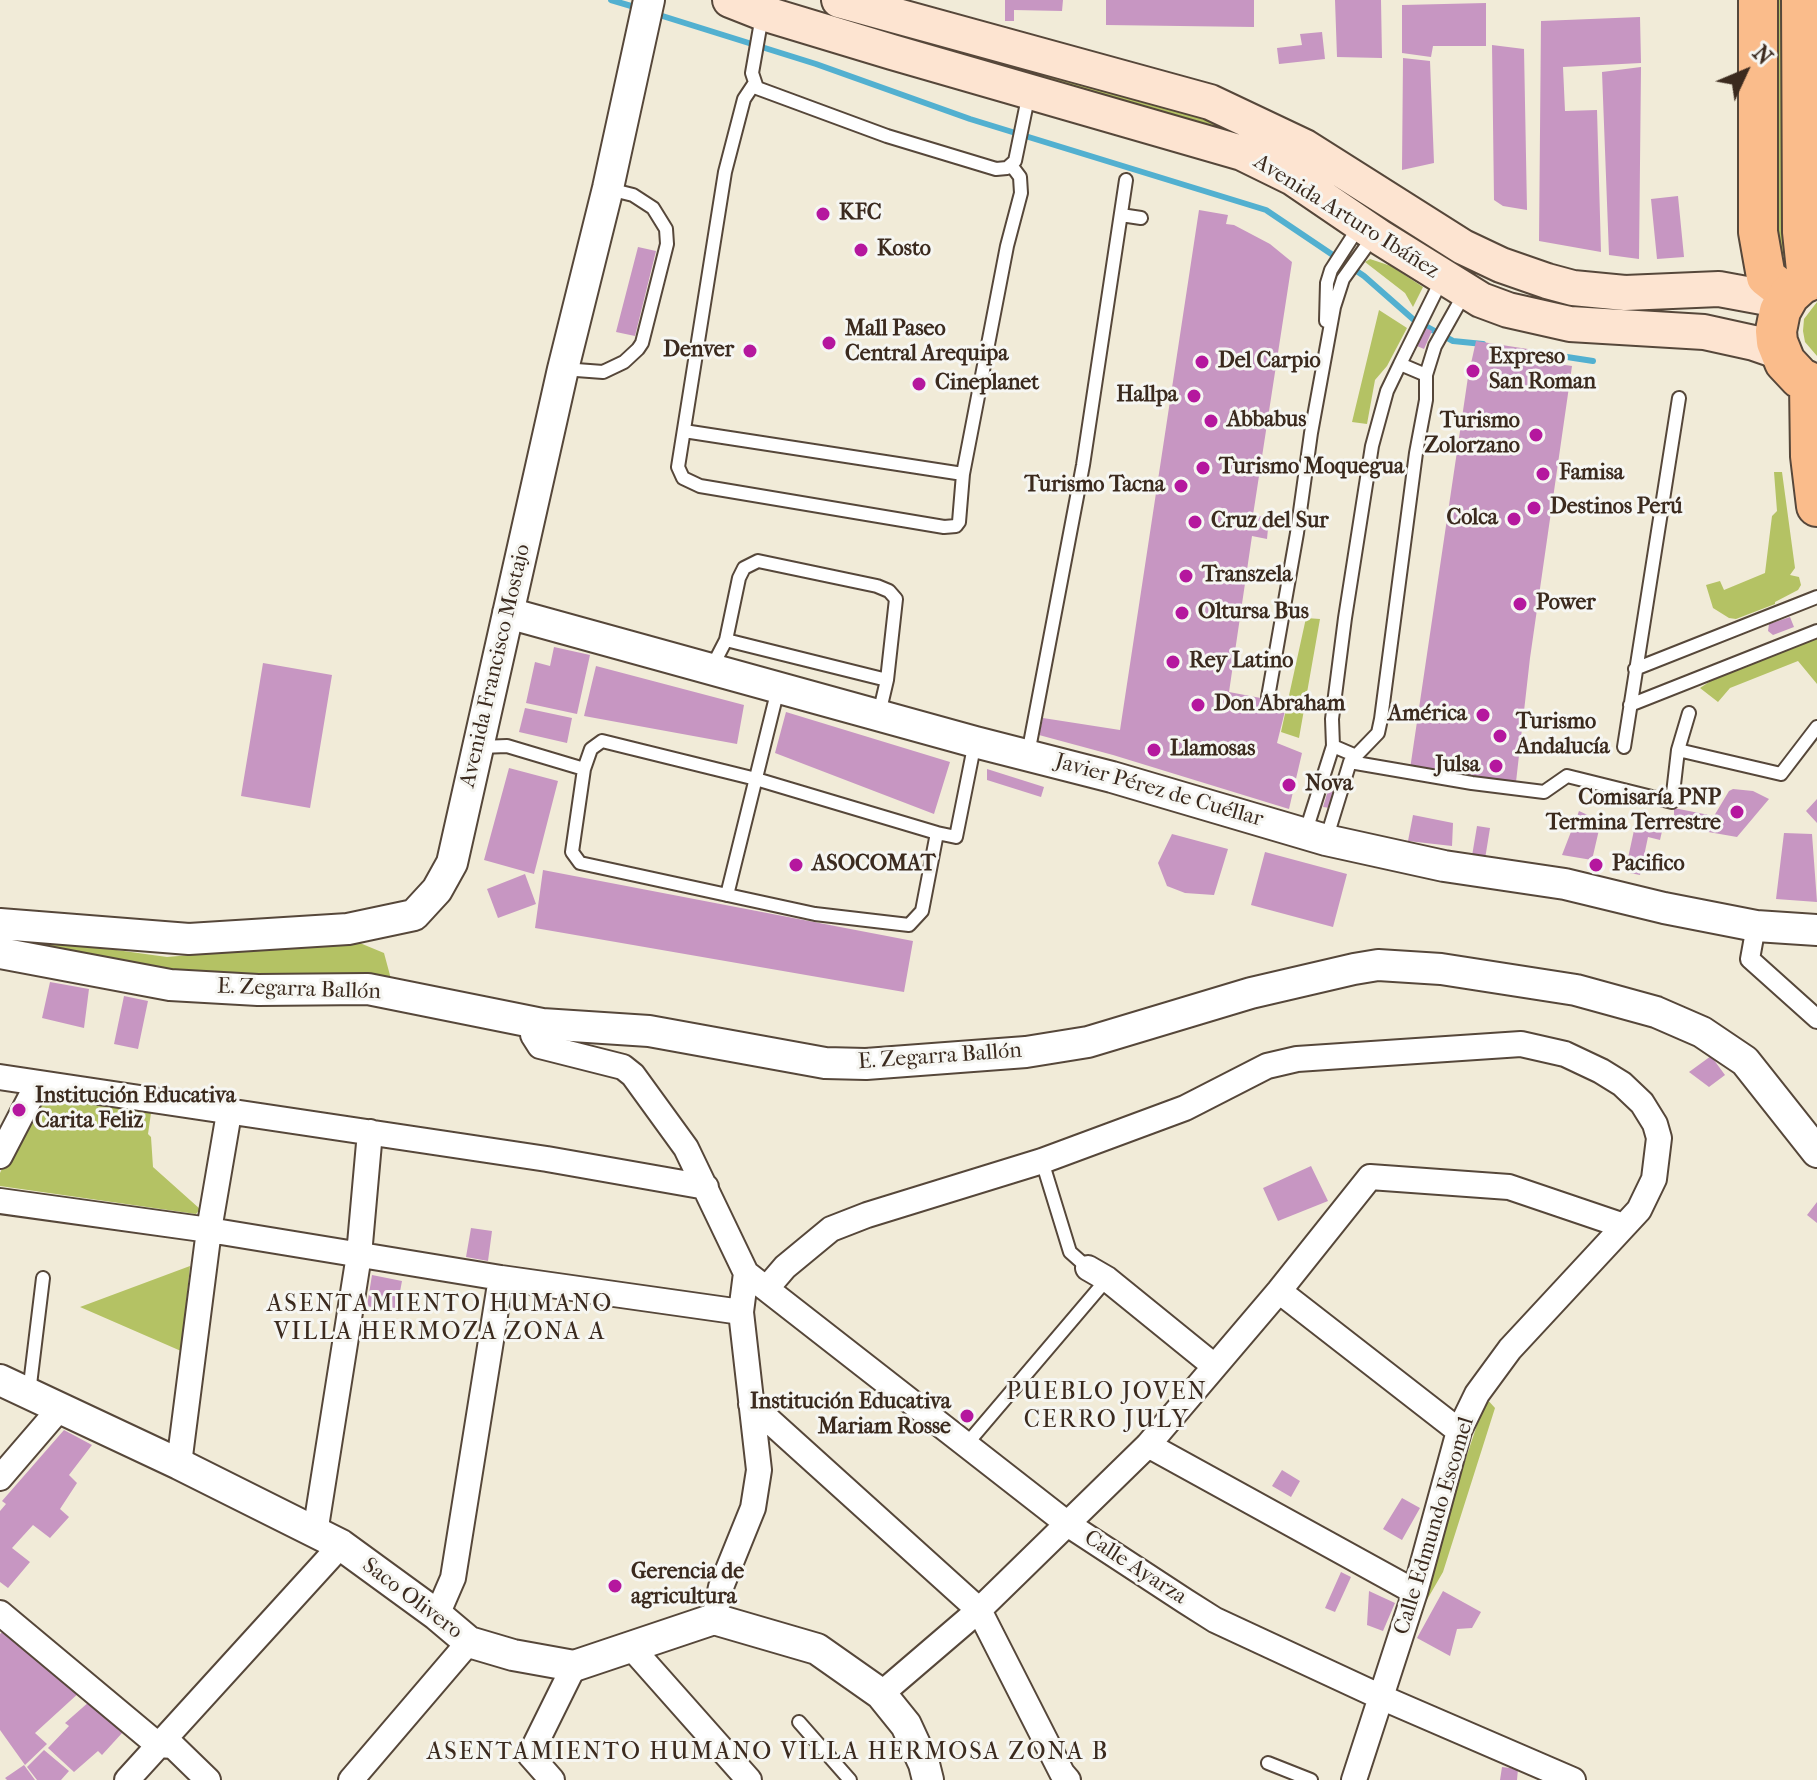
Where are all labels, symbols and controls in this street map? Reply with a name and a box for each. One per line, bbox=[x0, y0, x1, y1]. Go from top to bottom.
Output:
north arrow bbox=[1705, 32, 1785, 112]
text: N bbox=[1747, 40, 1777, 70]
street label: Avenida Arturo Ibáñez bbox=[1248, 149, 1444, 285]
place label: KFC bbox=[839, 201, 882, 227]
marker: KFC bbox=[814, 205, 832, 223]
place label: Kosto bbox=[877, 237, 931, 263]
marker: Kosto bbox=[852, 241, 870, 259]
place label: Mall Paseo Central Arequipa bbox=[845, 317, 1008, 368]
marker: Mall Paseo Central Arequipa bbox=[820, 334, 838, 352]
place label: Denver bbox=[663, 338, 734, 364]
marker: Denver bbox=[741, 342, 759, 360]
place label: Expreso San Roman bbox=[1489, 345, 1596, 396]
place label: Del Carpio bbox=[1218, 349, 1321, 375]
marker: Del Carpio bbox=[1193, 353, 1211, 371]
marker: Expreso San Roman bbox=[1464, 362, 1482, 380]
place label: Cineplanet bbox=[935, 371, 1039, 397]
marker: Cineplanet bbox=[910, 375, 928, 393]
place label: Hallpa bbox=[1116, 383, 1178, 409]
marker: Hallpa bbox=[1185, 387, 1203, 405]
place label: Abbabus bbox=[1227, 408, 1306, 434]
place label: Turismo Zolorzano bbox=[1424, 409, 1520, 460]
marker: Abbabus bbox=[1202, 412, 1220, 430]
marker: Turismo Zolorzano bbox=[1527, 426, 1545, 444]
place label: Turismo Moquegua bbox=[1219, 455, 1404, 481]
marker: Turismo Moquegua bbox=[1194, 459, 1212, 477]
place label: Famisa bbox=[1559, 461, 1624, 487]
marker: Famisa bbox=[1534, 465, 1552, 483]
place label: Turismo Tacna bbox=[1024, 473, 1165, 499]
marker: Turismo Tacna bbox=[1172, 477, 1190, 495]
place label: Destinos Perú bbox=[1550, 495, 1682, 521]
marker: Destinos Perú bbox=[1525, 499, 1543, 517]
place label: Colca bbox=[1446, 506, 1498, 532]
place label: Cruz del Sur bbox=[1211, 509, 1329, 535]
marker: Colca bbox=[1505, 510, 1523, 528]
marker: Cruz del Sur bbox=[1186, 513, 1204, 531]
street label: Avenida Francisco Mostajo bbox=[455, 542, 537, 790]
place label: Transzela bbox=[1202, 563, 1293, 589]
marker: Transzela bbox=[1177, 567, 1195, 585]
place label: Power bbox=[1536, 591, 1596, 617]
marker: Power bbox=[1511, 595, 1529, 613]
place label: Oltursa Bus bbox=[1198, 600, 1309, 626]
marker: Oltursa Bus bbox=[1173, 604, 1191, 622]
place label: Rey Latino bbox=[1189, 649, 1293, 675]
marker: Rey Latino bbox=[1164, 653, 1182, 671]
place label: Don Abraham bbox=[1214, 692, 1345, 718]
marker: Don Abraham bbox=[1189, 696, 1207, 714]
place label: América bbox=[1388, 702, 1467, 728]
marker: América bbox=[1474, 706, 1492, 724]
place label: Turismo Andalucía bbox=[1516, 710, 1610, 762]
marker: Turismo Andalucía bbox=[1491, 727, 1509, 745]
place label: Llamosas bbox=[1170, 737, 1255, 763]
marker: Llamosas bbox=[1145, 741, 1163, 759]
street label: Javier Pérez de Cuéllar bbox=[1052, 749, 1266, 833]
place label: Julsa bbox=[1435, 753, 1480, 779]
marker: Julsa bbox=[1487, 757, 1505, 775]
place label: Nova bbox=[1305, 772, 1353, 798]
marker: Nova bbox=[1280, 776, 1298, 794]
place label: Comisaría PNP Termina Terrestre bbox=[1546, 786, 1721, 838]
marker: Comisaría PNP Termina Terrestre bbox=[1728, 803, 1746, 821]
place label: ASOCOMAT bbox=[812, 852, 936, 878]
place label: Pacifico bbox=[1612, 852, 1685, 878]
marker: ASOCOMAT bbox=[787, 856, 805, 874]
marker: Pacifico bbox=[1587, 856, 1605, 874]
street label: E. Zegarra Ballón bbox=[217, 974, 381, 1006]
street label: E. Zegarra Ballón bbox=[857, 1038, 1023, 1076]
place label: Institución Educativa Carita Feliz bbox=[35, 1084, 236, 1136]
marker: Institución Educativa Carita Feliz bbox=[10, 1101, 28, 1119]
district label: ASENTAMIENTO HUMANO VILLA HERMOZA ZONA A bbox=[267, 1291, 613, 1347]
district label: PUEBLO JOVEN CERRO JULY bbox=[1006, 1379, 1208, 1435]
place label: Institución Educativa Mariam Rosse bbox=[750, 1390, 951, 1442]
marker: Institución Educativa Mariam Rosse bbox=[958, 1407, 976, 1425]
street label: Calle Edmundo Escomel bbox=[1389, 1414, 1481, 1638]
street label: Calle Ayarza bbox=[1079, 1525, 1191, 1611]
street label: Saco Olivero bbox=[357, 1553, 467, 1645]
place label: Gerencia de agricultura bbox=[631, 1560, 744, 1612]
marker: Gerencia de agricultura bbox=[606, 1577, 624, 1595]
district label: ASENTAMIENTO HUMANO VILLA HERMOSA ZONA B bbox=[427, 1739, 1109, 1767]

